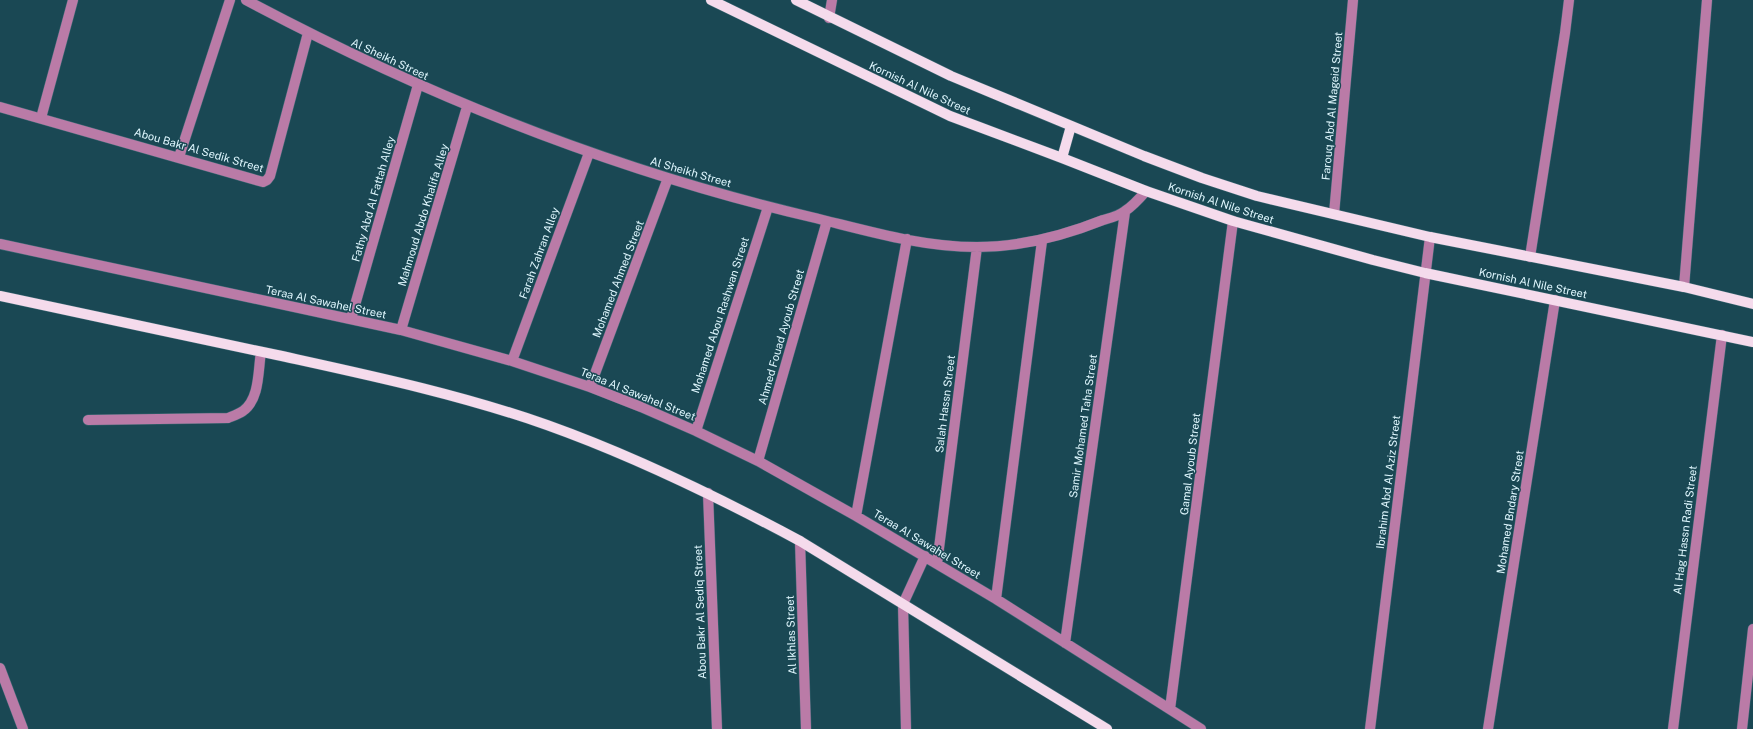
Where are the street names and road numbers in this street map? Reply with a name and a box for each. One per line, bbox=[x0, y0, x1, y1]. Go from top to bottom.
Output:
street label: Farouq Abd Al Mageid Street bbox=[1320, 31, 1344, 181]
street label: Al Sheikh Street bbox=[349, 36, 431, 82]
street label: Kornish Al Nile Street bbox=[867, 59, 973, 117]
street label: Abou Bakr Al Sedik Street bbox=[133, 126, 265, 174]
street label: Fathy Abd Al Fattah Alley bbox=[349, 135, 397, 263]
street label: Mahmoud Abdo Khalifa Alley bbox=[396, 142, 450, 288]
street label: Al Sheikh Street bbox=[649, 155, 733, 189]
street label: Kornish Al Nile Street bbox=[1167, 180, 1275, 226]
street label: Farah Zahran Alley bbox=[517, 206, 561, 300]
street label: Mohamed Ahmed Street bbox=[590, 219, 646, 339]
street label: Mohamed Abou Rashwan Street bbox=[689, 235, 751, 395]
street label: Kornish Al Nile Street bbox=[1478, 266, 1588, 300]
street label: Ahmed Fouad Ayoub Street bbox=[756, 268, 806, 406]
street label: Teraa Al Sawahel Street bbox=[264, 283, 388, 321]
street label: Samir Mohamed Taha Street bbox=[1067, 353, 1099, 499]
street label: Salah Hassn Street bbox=[933, 354, 957, 454]
street label: Teraa Al Sawahel Street bbox=[579, 365, 697, 423]
street label: Gamal Ayoub Street bbox=[1178, 412, 1202, 516]
street label: Ibrahim Abd Al Aziz Street bbox=[1374, 414, 1402, 550]
street label: Mohamed Bndary Street bbox=[1494, 449, 1526, 575]
street label: Al Hag Hassn Radi Street bbox=[1671, 465, 1699, 595]
street label: Teraa Al Sawahel Street bbox=[871, 507, 983, 581]
street label: Abou Bakr Al Sediq Street bbox=[692, 545, 708, 679]
street label: Al Ikhlas Street bbox=[784, 595, 798, 675]

